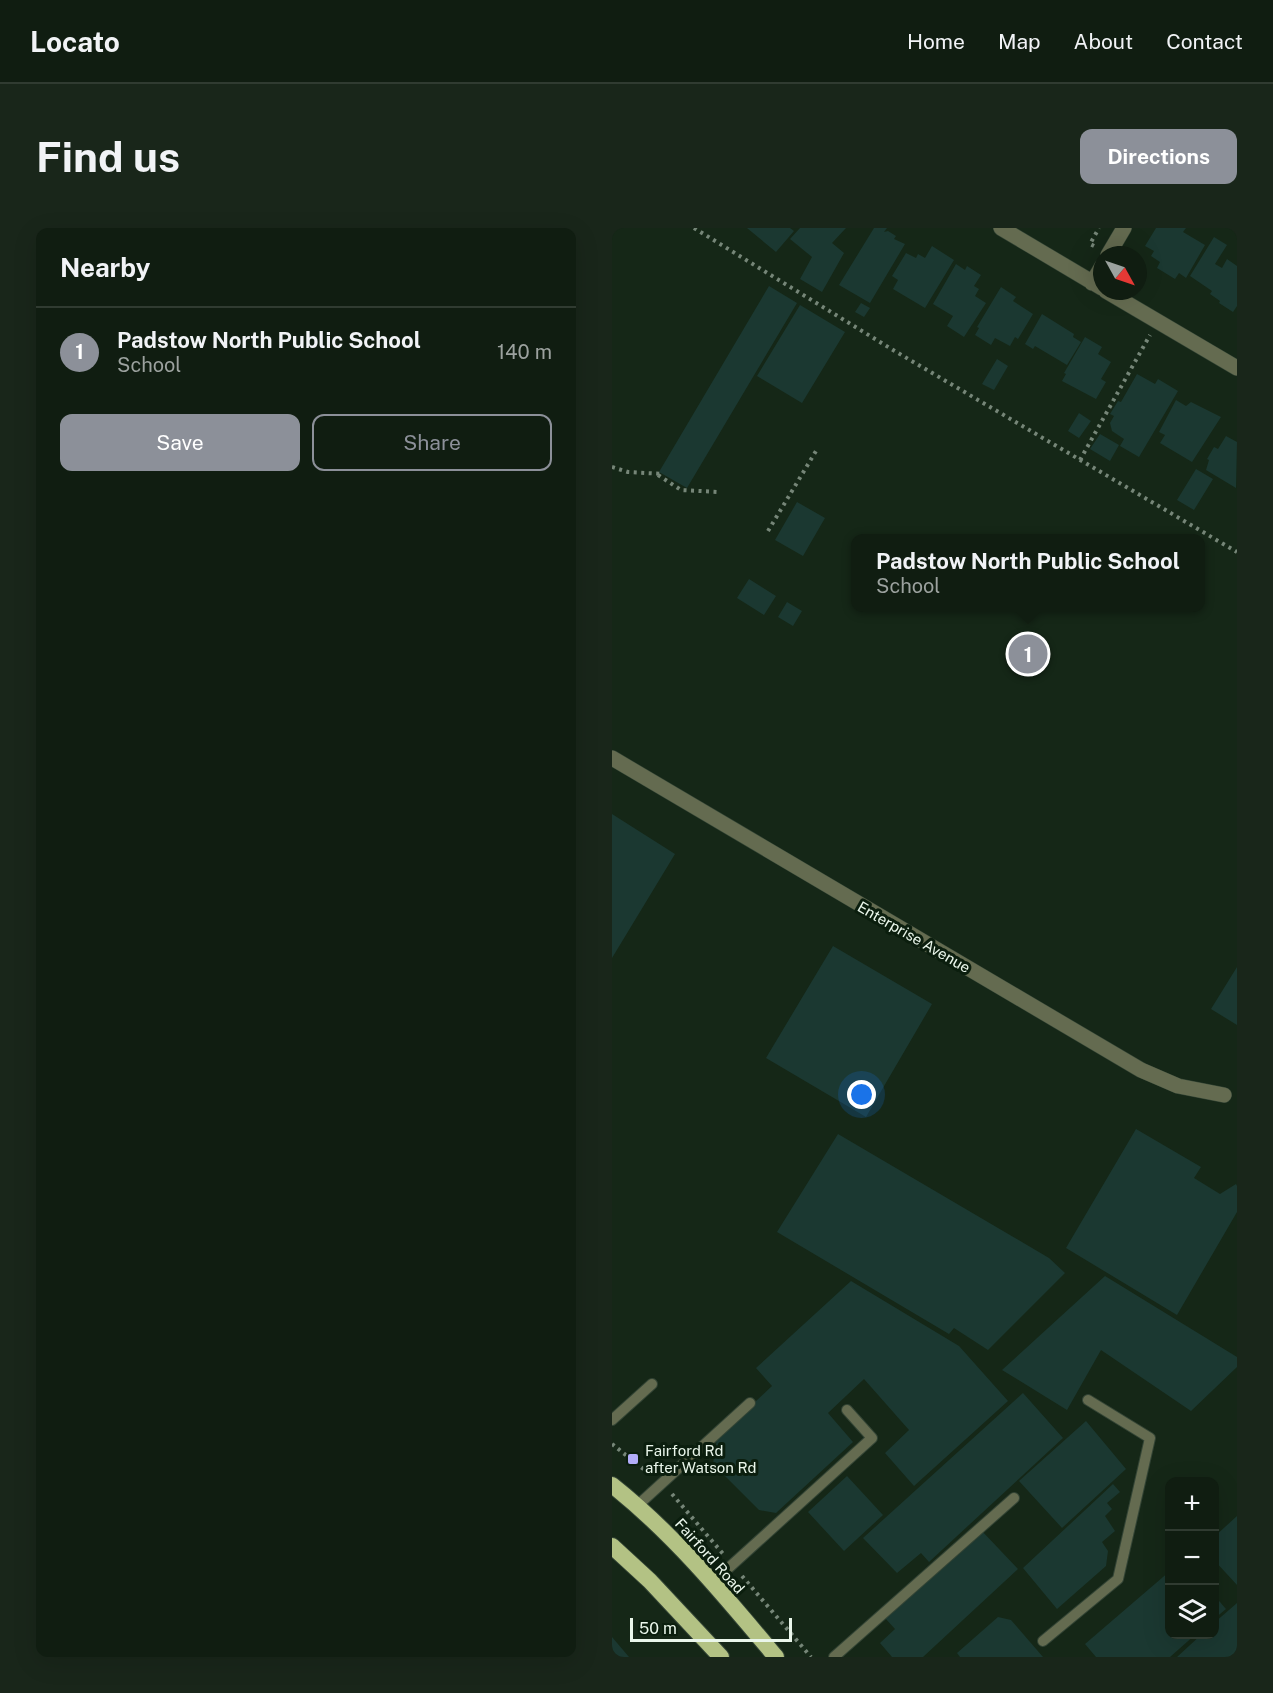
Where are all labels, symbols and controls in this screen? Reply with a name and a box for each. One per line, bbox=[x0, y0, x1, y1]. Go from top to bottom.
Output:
text: Locato bbox=[30, 25, 120, 58]
text: Home bbox=[907, 29, 965, 54]
text: Map bbox=[998, 29, 1041, 54]
text: About bbox=[1074, 29, 1133, 54]
text: Contact bbox=[1166, 29, 1243, 54]
button: Directions bbox=[1080, 129, 1237, 184]
text: Find us bbox=[36, 132, 180, 181]
north arrow bbox=[1093, 246, 1147, 300]
text: Nearby bbox=[60, 252, 150, 283]
text: Padstow North Public School bbox=[117, 327, 421, 353]
text: 1 bbox=[75, 340, 84, 364]
text: 140 m bbox=[497, 340, 552, 364]
text: School bbox=[117, 353, 181, 377]
button: Save bbox=[60, 414, 300, 471]
button: Share bbox=[312, 414, 552, 471]
popup bbox=[851, 534, 1205, 612]
text: Padstow North Public School bbox=[876, 548, 1180, 574]
text: School bbox=[876, 574, 940, 598]
pin: 1 bbox=[1008, 632, 1048, 676]
street label: Enterprise Avenue bbox=[855, 898, 973, 976]
your location bbox=[847, 1080, 876, 1109]
place label: Fairford Rd after Watson Rd bbox=[645, 1442, 756, 1476]
marker: Fairford Rd after Watson Rd bbox=[626, 1452, 640, 1466]
map controls bbox=[1165, 1477, 1219, 1639]
button: + bbox=[1165, 1477, 1219, 1531]
street label: Fairford Road bbox=[672, 1515, 748, 1597]
button: − bbox=[1165, 1531, 1219, 1585]
button: layers bbox=[1165, 1585, 1219, 1639]
scale bar bbox=[630, 1615, 792, 1642]
text: 50 m bbox=[639, 1619, 677, 1638]

